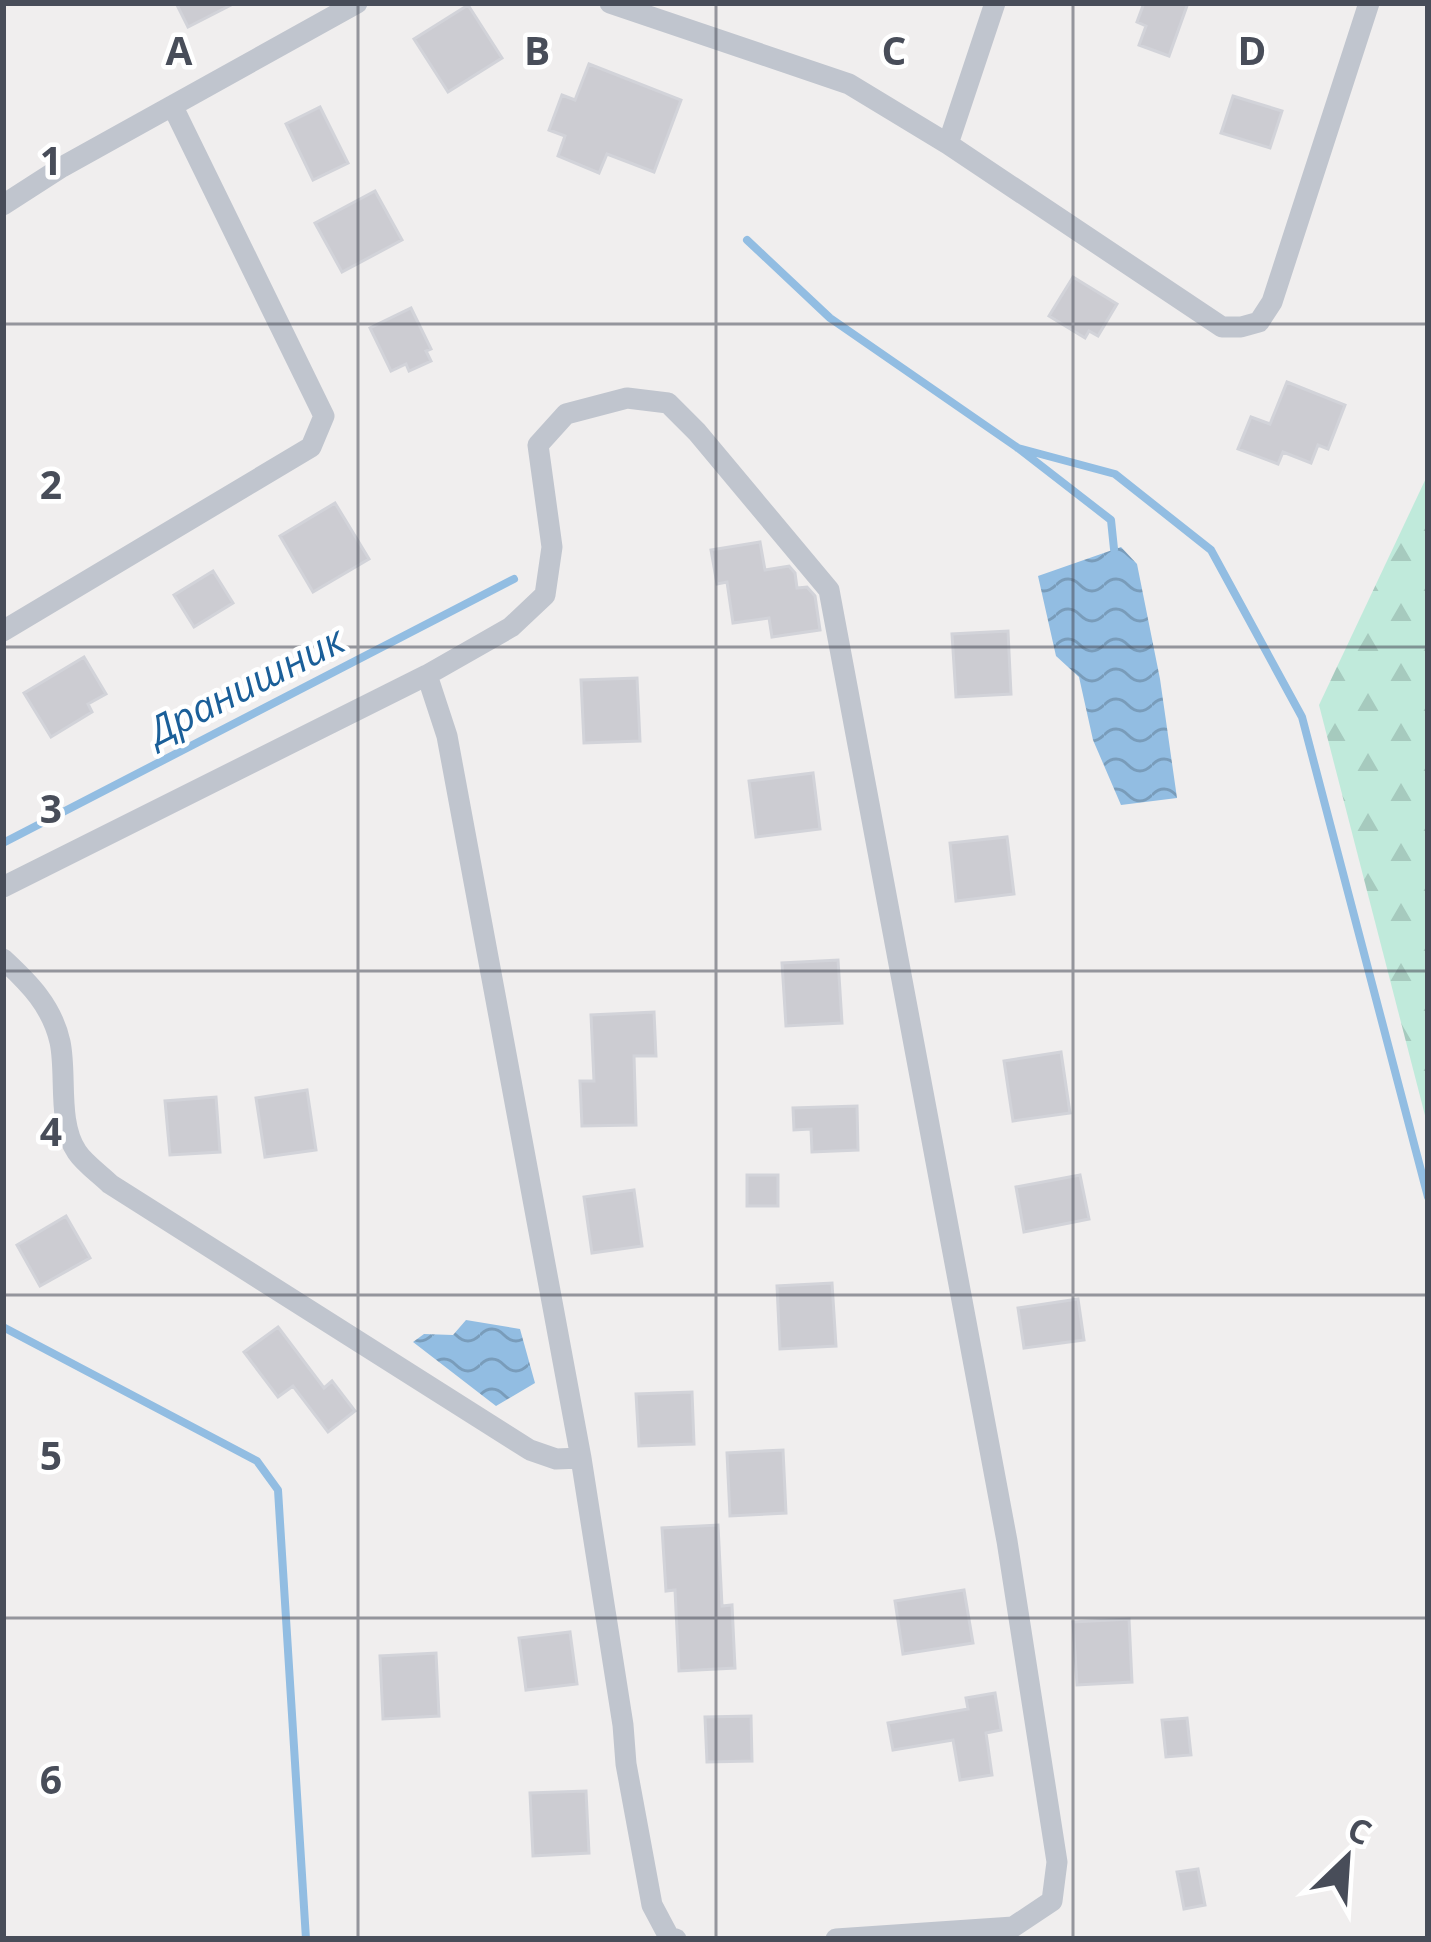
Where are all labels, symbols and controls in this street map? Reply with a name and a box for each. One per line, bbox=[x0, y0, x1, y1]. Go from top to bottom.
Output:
text: A bbox=[166, 23, 193, 76]
text: B bbox=[524, 23, 550, 76]
text: C bbox=[882, 23, 906, 76]
text: D bbox=[1238, 23, 1266, 76]
text: 1 bbox=[40, 133, 62, 186]
text: 2 bbox=[40, 457, 62, 510]
water label: Дранишник bbox=[134, 611, 354, 758]
text: 3 bbox=[40, 781, 62, 834]
text: 4 bbox=[40, 1104, 62, 1157]
text: 5 bbox=[40, 1428, 62, 1481]
text: 6 bbox=[40, 1752, 62, 1805]
north arrow bbox=[1287, 1798, 1407, 1918]
text: С bbox=[1341, 1806, 1379, 1855]

